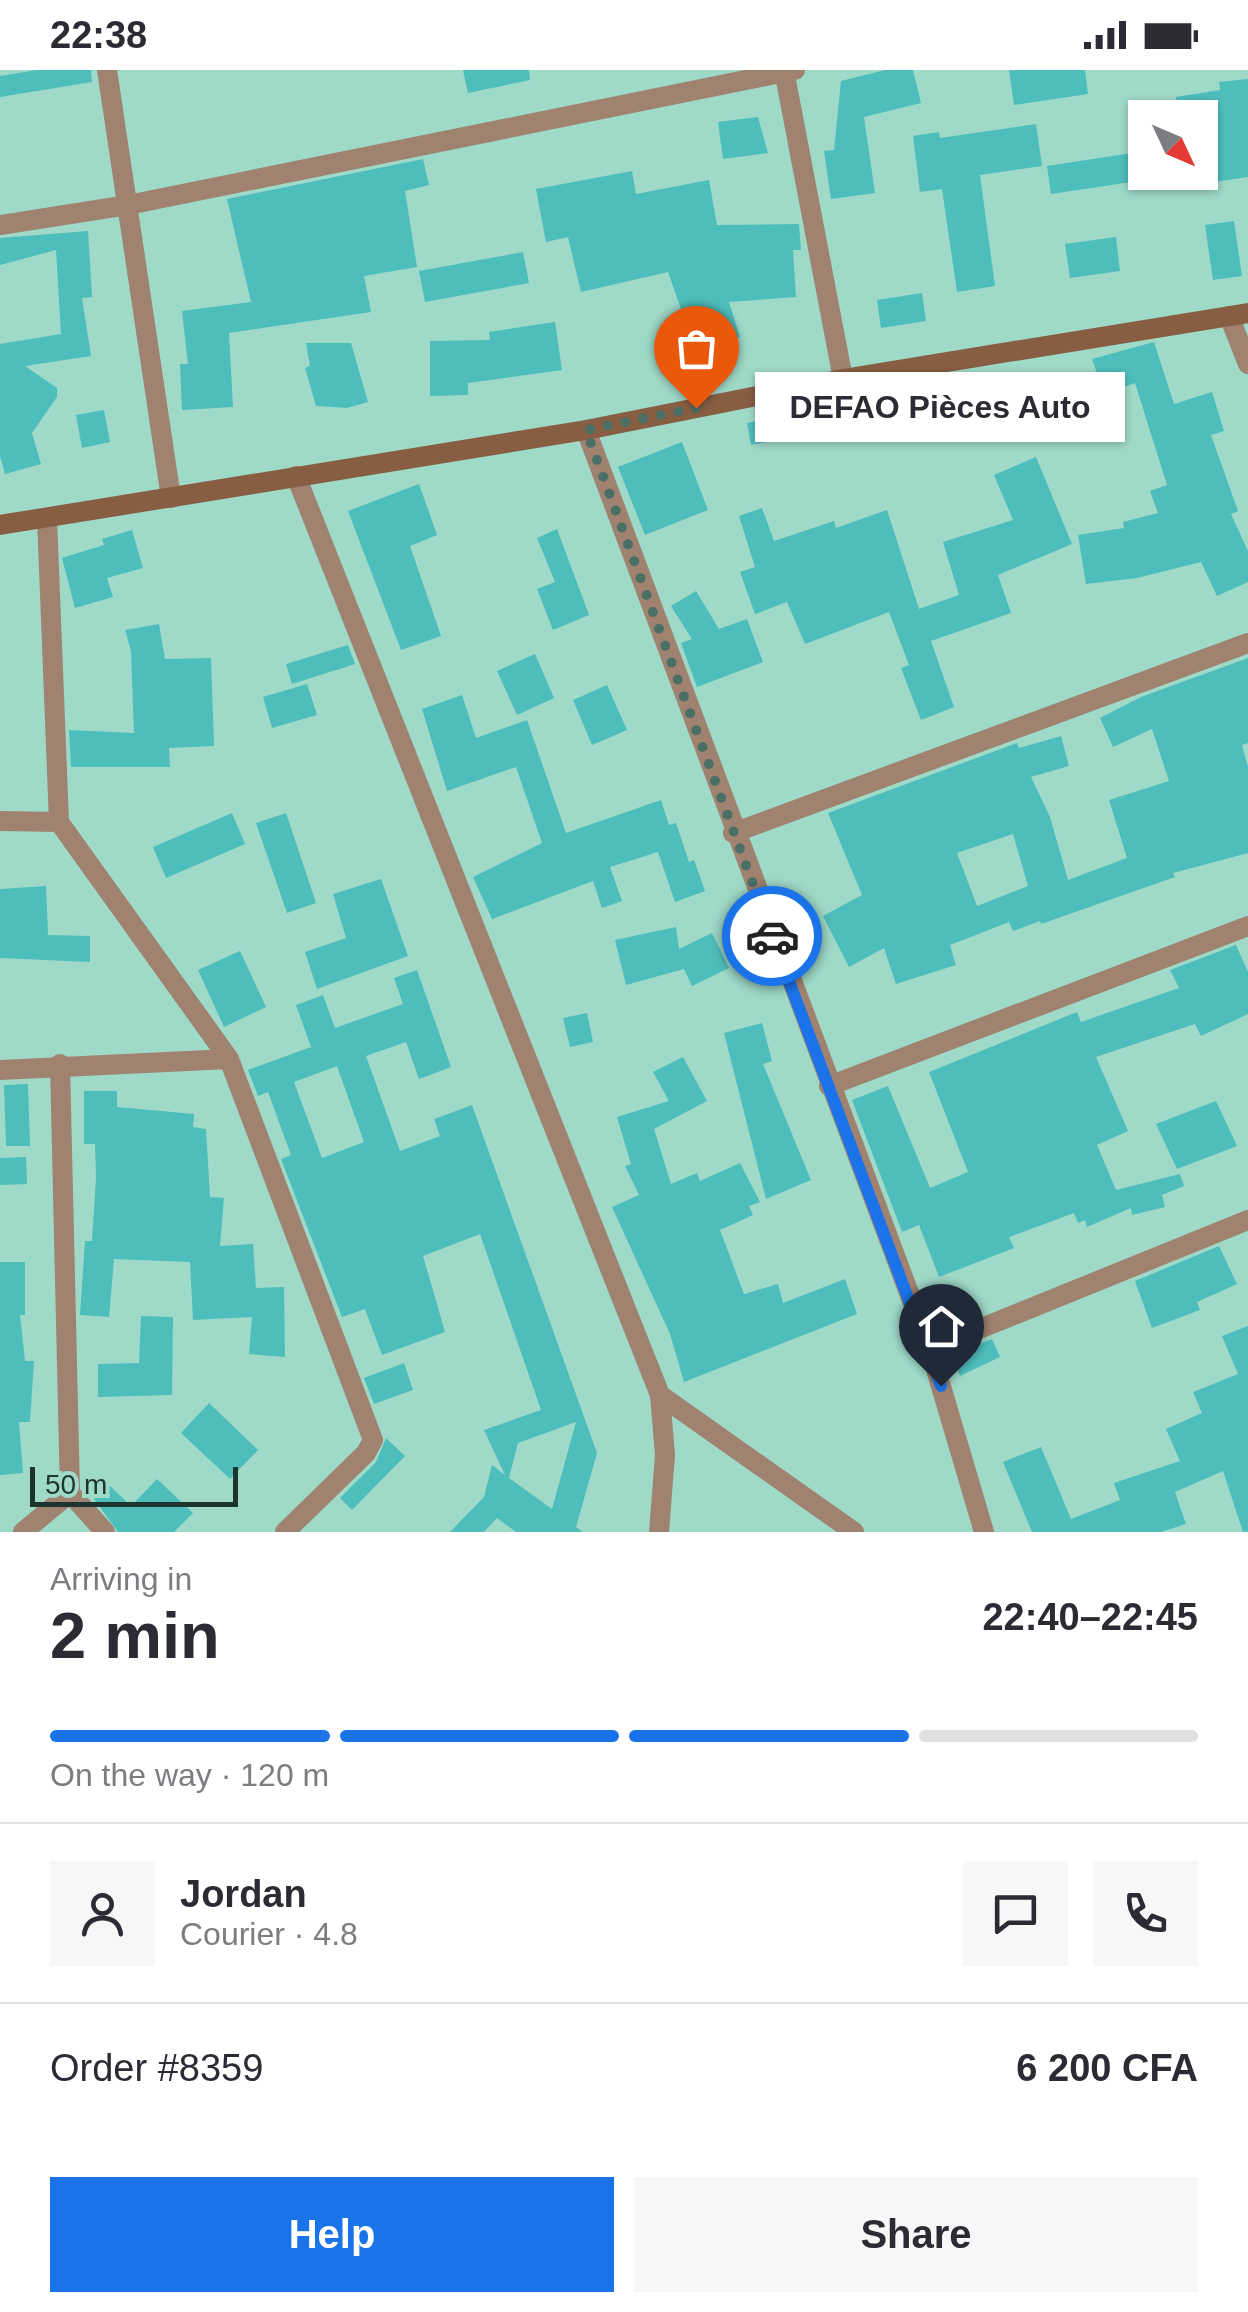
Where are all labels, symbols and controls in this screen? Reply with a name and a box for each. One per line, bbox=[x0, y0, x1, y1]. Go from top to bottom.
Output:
text: 22:38 bbox=[50, 14, 147, 56]
north arrow bbox=[1128, 100, 1218, 190]
map controls bbox=[1128, 100, 1218, 190]
pin bbox=[654, 306, 739, 409]
icon: bag bbox=[669, 321, 724, 376]
callout: DEFAO Pièces Auto bbox=[756, 373, 1126, 443]
text: DEFAO Pièces Auto bbox=[789, 389, 1091, 425]
courier bbox=[722, 886, 822, 986]
icon: car bbox=[745, 909, 800, 964]
pin bbox=[899, 1284, 984, 1387]
icon: home bbox=[914, 1299, 969, 1354]
scale bar bbox=[30, 1462, 238, 1506]
text: 50 m bbox=[45, 1469, 107, 1500]
text: Arriving in bbox=[50, 1561, 192, 1597]
text: 22:40–22:45 bbox=[982, 1596, 1198, 1638]
text: 2 min bbox=[50, 1599, 220, 1672]
text: On the way · 120 m bbox=[50, 1757, 329, 1793]
button: person bbox=[50, 1861, 155, 1966]
button: chat bbox=[963, 1861, 1068, 1966]
button: phone bbox=[1093, 1861, 1198, 1966]
text: Jordan bbox=[180, 1873, 307, 1915]
text: Courier · 4.8 bbox=[180, 1916, 358, 1952]
text: Order #8359 bbox=[50, 2047, 263, 2089]
text: 6 200 CFA bbox=[1016, 2047, 1198, 2089]
button: Help bbox=[50, 2177, 614, 2292]
button: Share bbox=[634, 2177, 1198, 2292]

